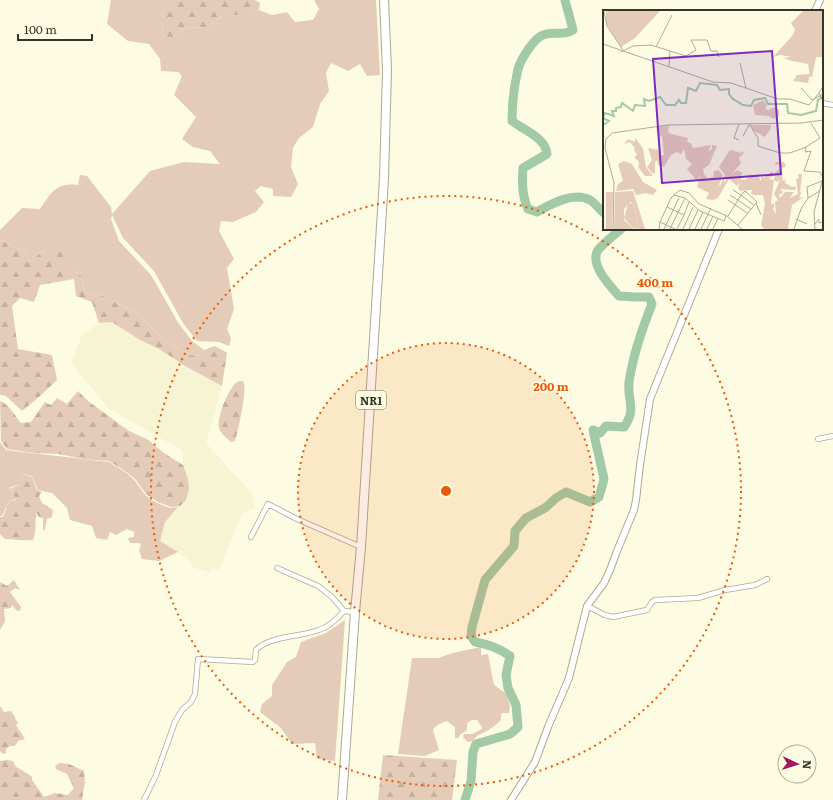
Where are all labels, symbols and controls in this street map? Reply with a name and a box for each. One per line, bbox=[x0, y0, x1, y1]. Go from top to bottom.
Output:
inset map bbox=[603, 10, 823, 230]
scale bar bbox=[18, 16, 92, 42]
text: 100 m bbox=[24, 20, 57, 38]
text: 400 m bbox=[637, 273, 673, 291]
text: 200 m bbox=[533, 377, 569, 395]
road number: NR1 bbox=[356, 391, 386, 409]
centre of rings bbox=[439, 484, 453, 498]
north arrow bbox=[777, 744, 817, 784]
text: N bbox=[800, 760, 816, 770]

